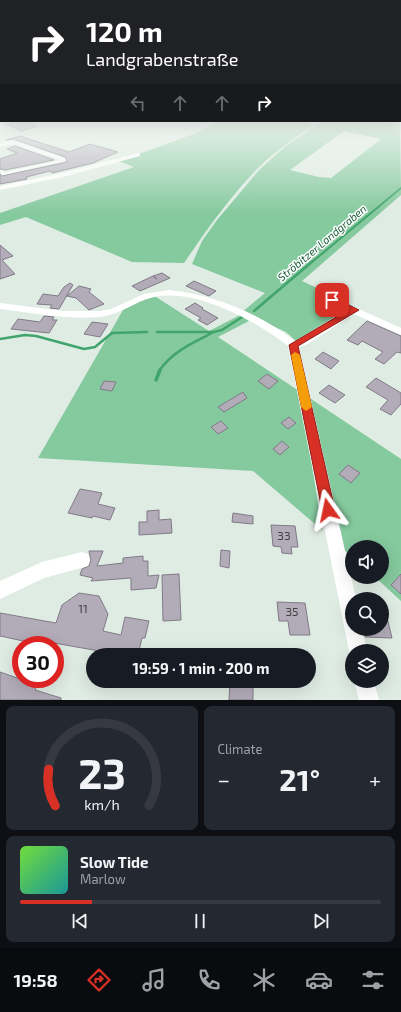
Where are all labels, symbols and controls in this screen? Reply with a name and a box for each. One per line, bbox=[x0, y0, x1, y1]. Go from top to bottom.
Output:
text: 120 m bbox=[86, 14, 163, 48]
icon: right bbox=[20, 16, 72, 68]
text: Landgrabenstraße bbox=[86, 48, 238, 70]
icon: left bbox=[127, 92, 149, 114]
icon: ahead bbox=[169, 92, 191, 114]
icon: ahead bbox=[211, 92, 233, 114]
icon: right bbox=[253, 92, 275, 114]
water label: Ströbitzer Landgraben bbox=[275, 202, 369, 284]
pin bbox=[315, 283, 349, 317]
icon: arrive bbox=[321, 289, 343, 311]
position arrow bbox=[307, 489, 349, 531]
house number: 33 bbox=[277, 528, 291, 542]
map controls bbox=[345, 540, 389, 688]
button: sound bbox=[345, 540, 389, 584]
button: search bbox=[345, 592, 389, 636]
house number: 11 bbox=[78, 601, 88, 615]
house number: 35 bbox=[285, 604, 299, 618]
speed limit sign: 30 bbox=[12, 636, 64, 688]
button: layers bbox=[345, 644, 389, 688]
text: 19:59 · 1 min · 200 m bbox=[133, 659, 270, 677]
text: Climate bbox=[218, 741, 262, 757]
text: 23 bbox=[78, 747, 126, 797]
text: 21° bbox=[279, 761, 320, 797]
text: − bbox=[218, 766, 230, 792]
text: + bbox=[369, 766, 381, 792]
text: km/h bbox=[84, 796, 119, 813]
text: Slow Tide bbox=[80, 853, 148, 871]
text: Marlow bbox=[80, 871, 126, 887]
icon: previous bbox=[69, 910, 91, 932]
icon: pause bbox=[189, 910, 211, 932]
icon: next bbox=[310, 910, 332, 932]
icon: directions bbox=[85, 966, 113, 994]
icon: music bbox=[140, 966, 168, 994]
icon: phone bbox=[195, 966, 223, 994]
icon: climate bbox=[250, 966, 278, 994]
icon: car bbox=[305, 966, 333, 994]
icon: filters bbox=[359, 966, 387, 994]
text: 19:58 bbox=[13, 969, 58, 991]

